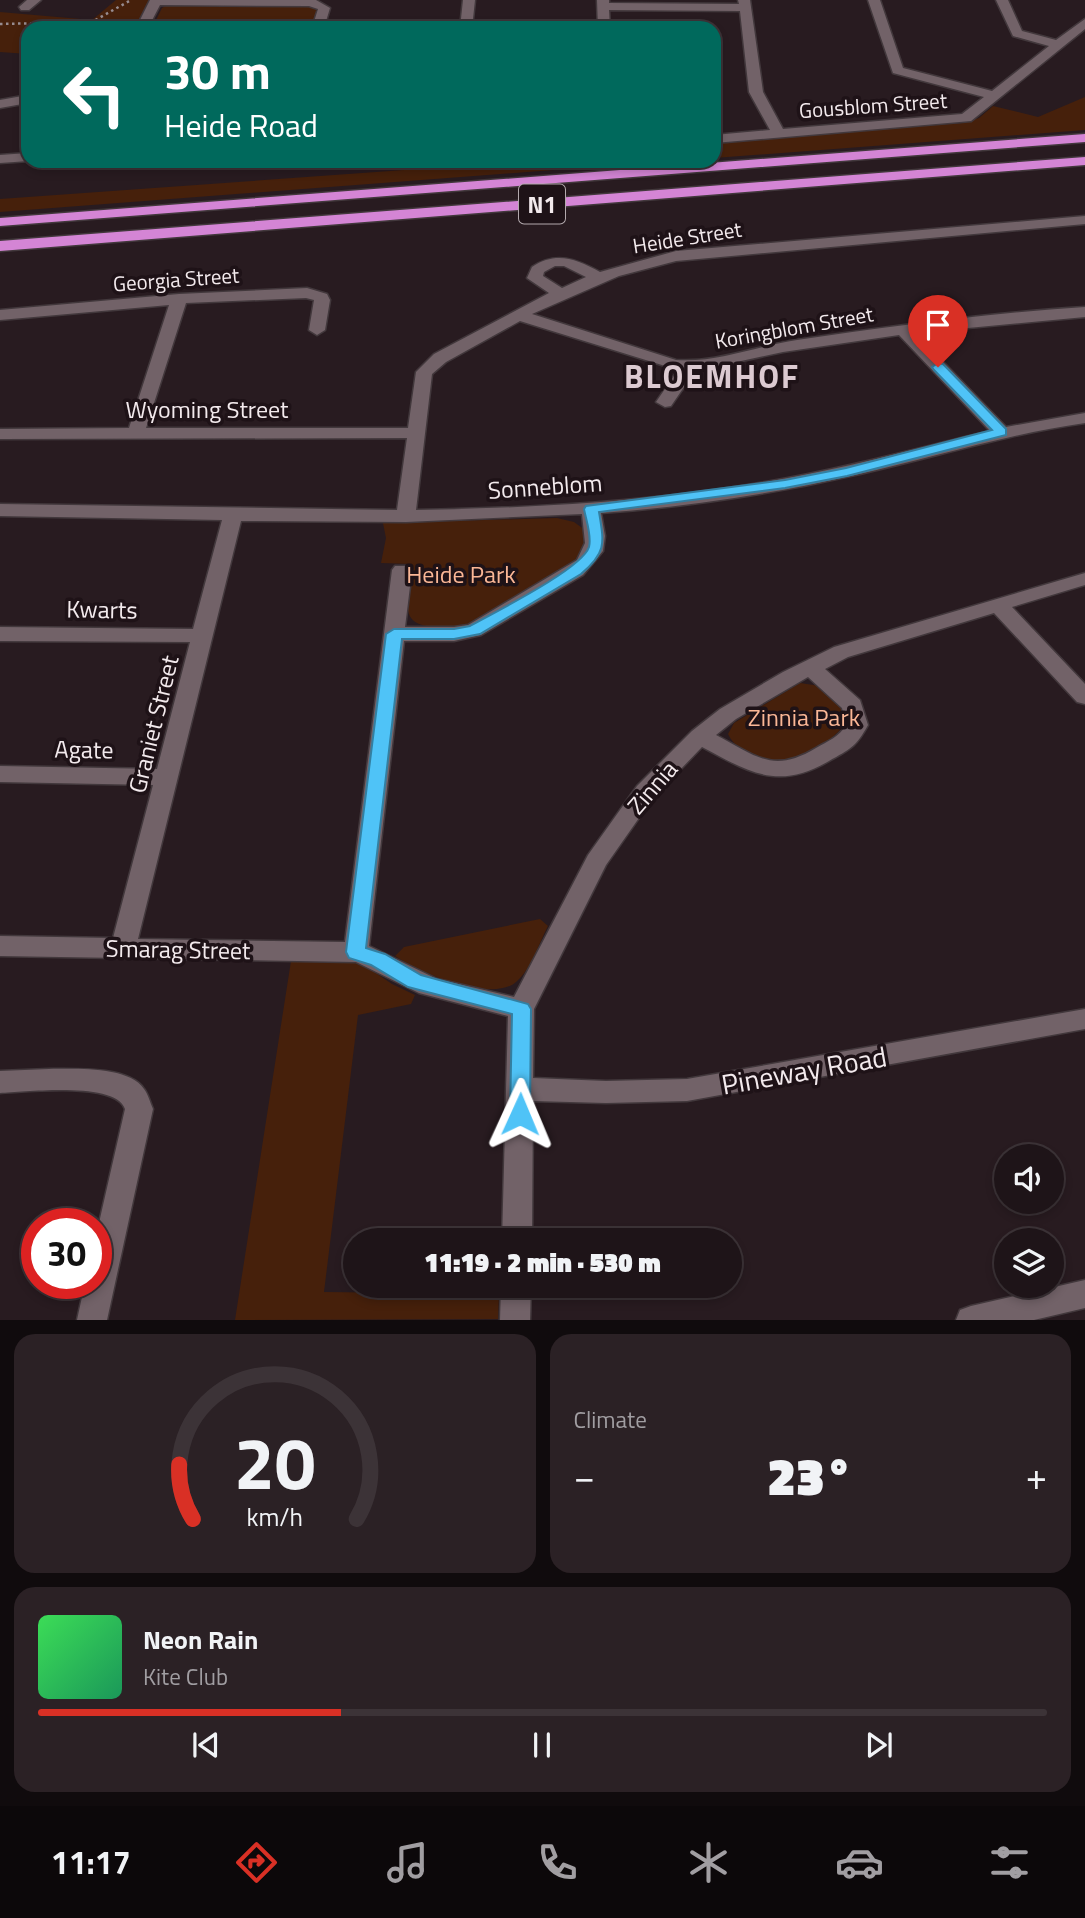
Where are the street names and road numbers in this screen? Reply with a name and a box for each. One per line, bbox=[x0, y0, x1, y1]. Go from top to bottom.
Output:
street label: Gousblom Street bbox=[798, 84, 949, 126]
road number: N1 bbox=[519, 184, 565, 224]
street label: Heide Street bbox=[630, 213, 744, 261]
street label: Georgia Street bbox=[112, 259, 241, 299]
street label: Koringblom Street bbox=[712, 297, 876, 357]
street label: Wyoming Street bbox=[125, 391, 289, 427]
street label: Sonneblom bbox=[487, 464, 603, 508]
street label: Kwarts bbox=[66, 590, 138, 628]
street label: Graniet Street bbox=[118, 651, 188, 797]
street label: Agate bbox=[54, 730, 114, 768]
street label: Zinnia bbox=[618, 752, 686, 822]
street label: Smarag Street bbox=[105, 930, 251, 968]
street label: Pineway Road bbox=[718, 1034, 890, 1106]

